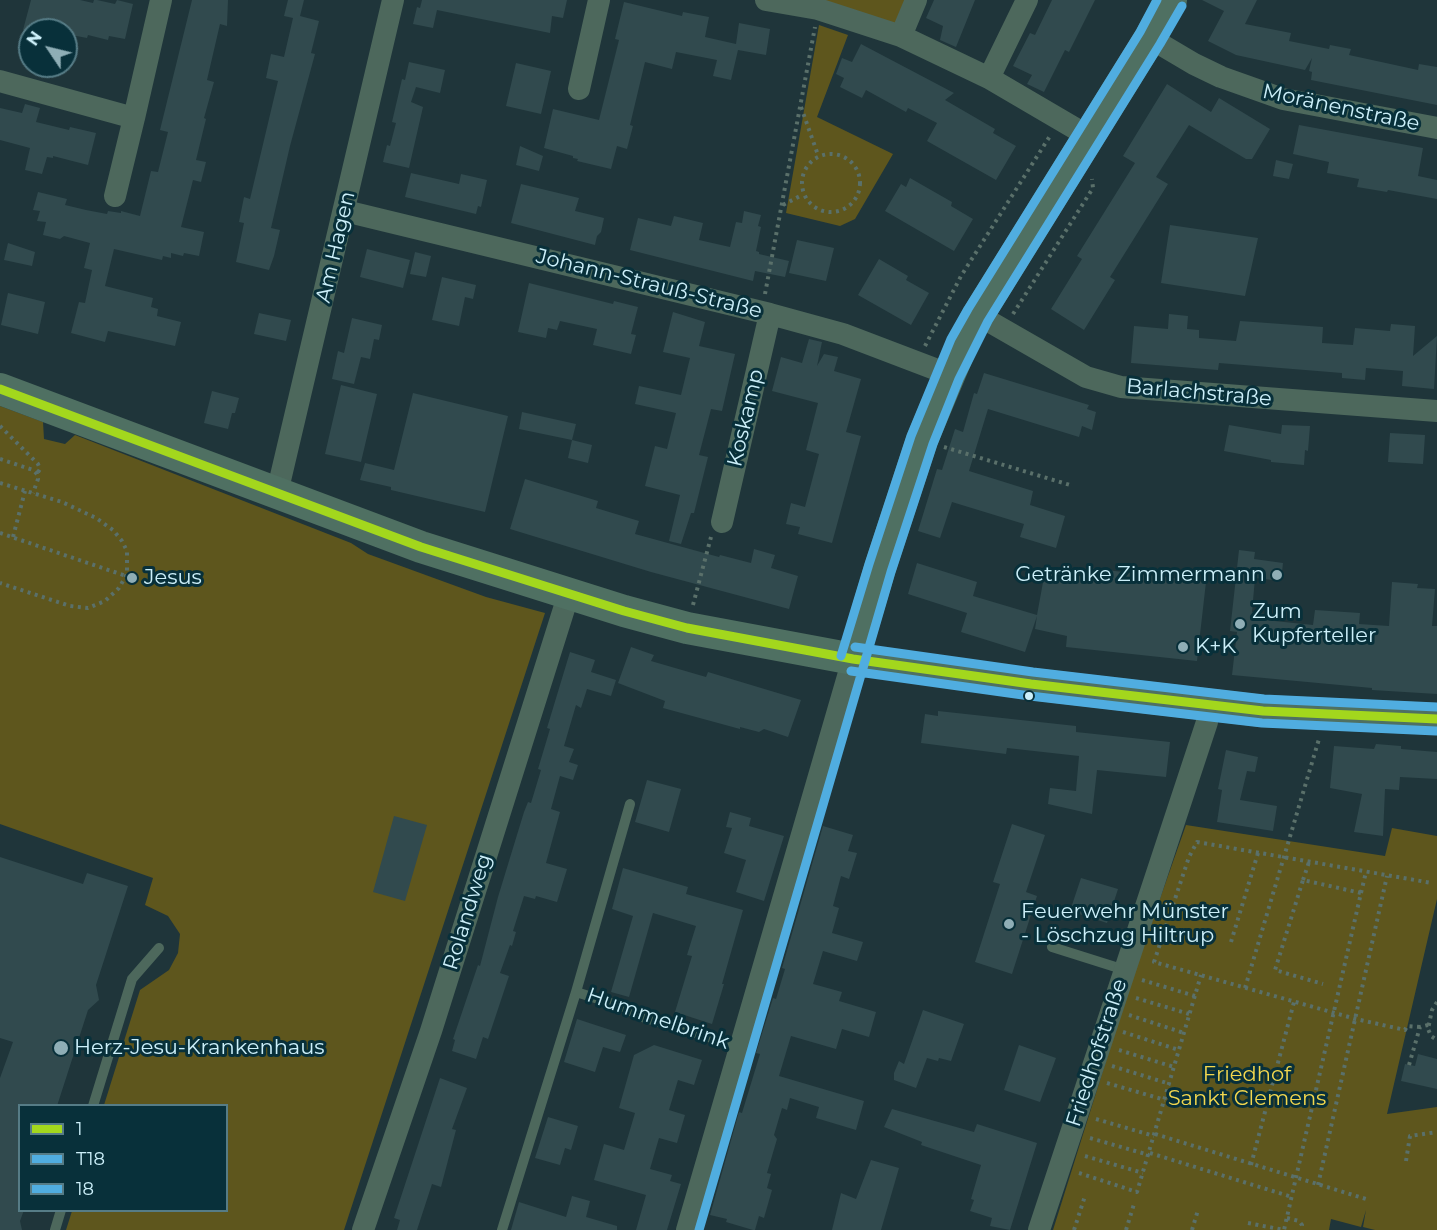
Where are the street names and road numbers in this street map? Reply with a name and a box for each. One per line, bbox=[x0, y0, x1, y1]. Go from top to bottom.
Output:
street label: Moränenstraße bbox=[1260, 79, 1422, 137]
street label: Am Hagen bbox=[311, 189, 361, 305]
street label: Johann-Strauß-Straße bbox=[533, 244, 765, 324]
street label: Koskamp bbox=[723, 367, 769, 469]
street label: Barlachstraße bbox=[1125, 374, 1273, 412]
street label: Rolandweg bbox=[438, 851, 498, 973]
street label: Friedhofstraße bbox=[1061, 976, 1133, 1130]
street label: Hummelbrink bbox=[583, 983, 733, 1055]

